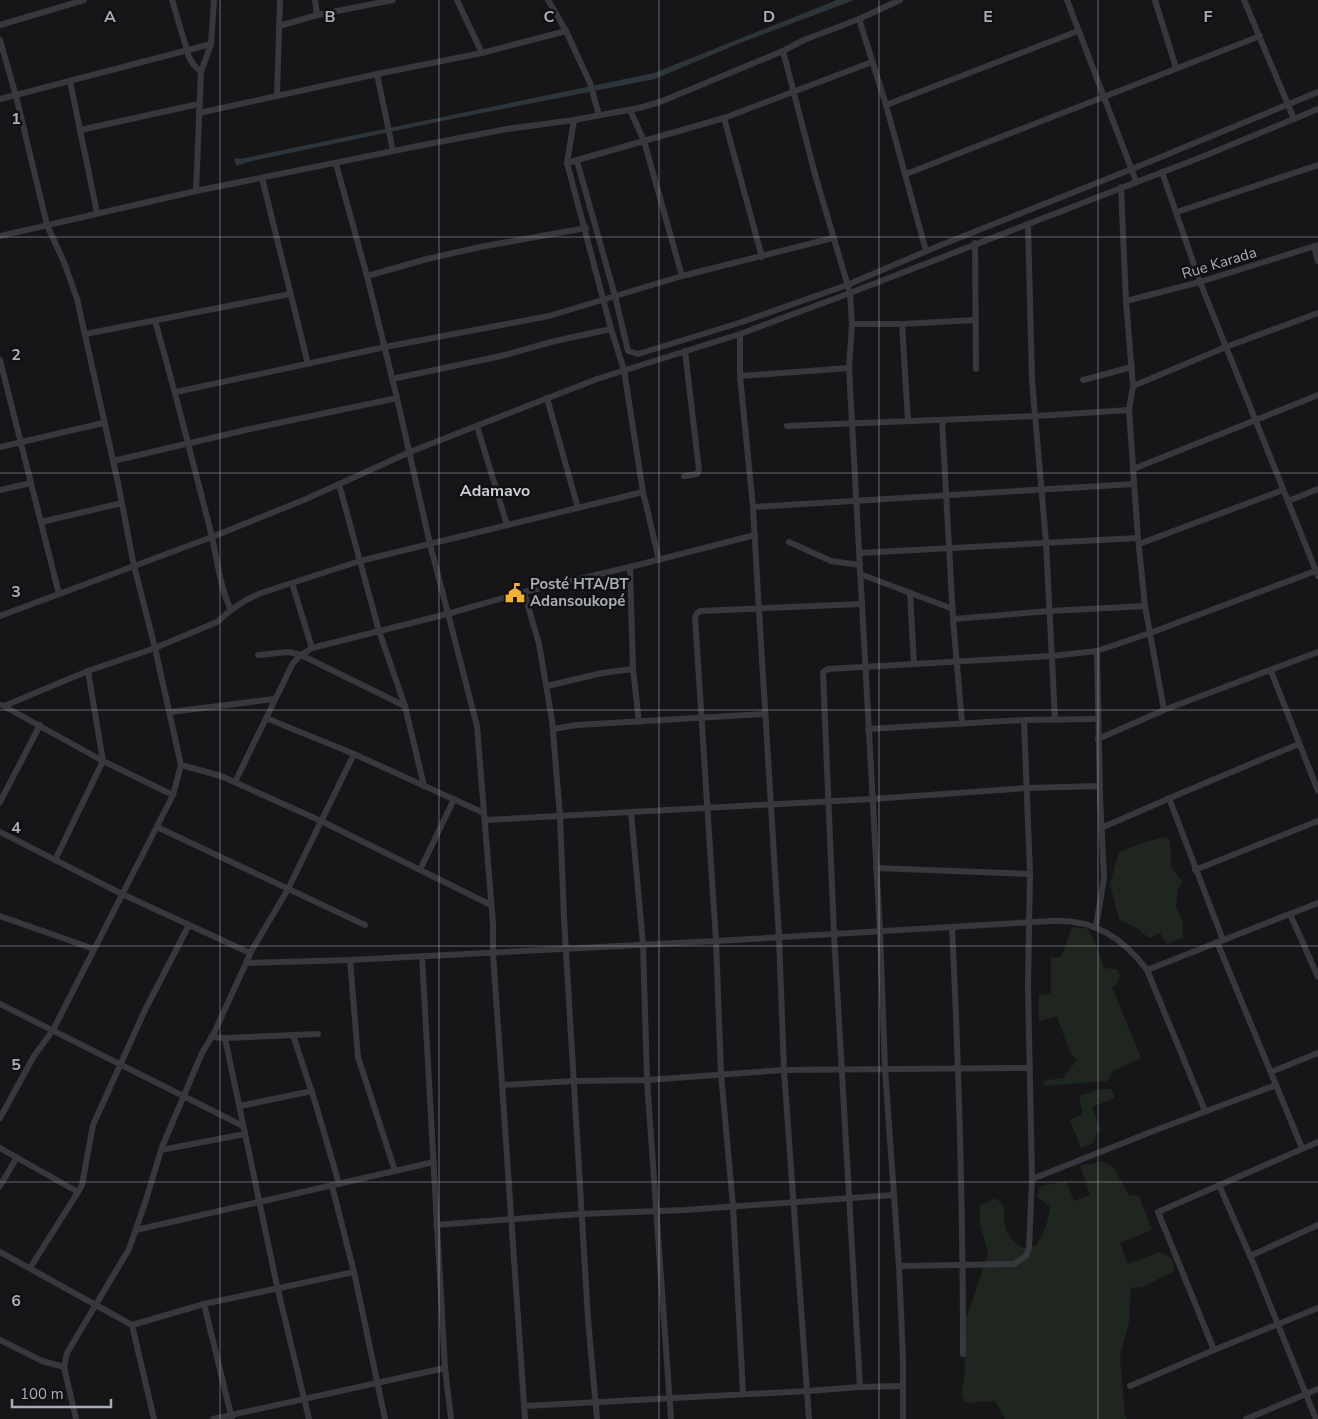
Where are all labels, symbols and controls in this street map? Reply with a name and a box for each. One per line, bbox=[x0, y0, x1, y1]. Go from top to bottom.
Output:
text: A bbox=[104, 6, 116, 28]
text: B bbox=[324, 6, 336, 28]
text: C bbox=[544, 6, 555, 28]
text: D bbox=[763, 6, 775, 28]
text: E bbox=[983, 6, 993, 28]
text: F bbox=[1204, 6, 1213, 28]
text: 1 bbox=[11, 108, 21, 130]
street label: Rue Karada bbox=[1179, 242, 1259, 284]
text: 2 bbox=[11, 344, 21, 366]
district label: Adamavo bbox=[460, 480, 530, 502]
place label: Posté HTA/BT Adansoukopé bbox=[530, 574, 629, 611]
text: 3 bbox=[11, 581, 21, 603]
public building icon: Posté HTA/BT Adansoukopé bbox=[504, 582, 526, 604]
text: 4 bbox=[11, 817, 21, 839]
text: 5 bbox=[11, 1054, 21, 1076]
text: 6 bbox=[11, 1290, 21, 1312]
scale bar bbox=[12, 1376, 111, 1408]
text: 100 m bbox=[20, 1384, 64, 1404]

